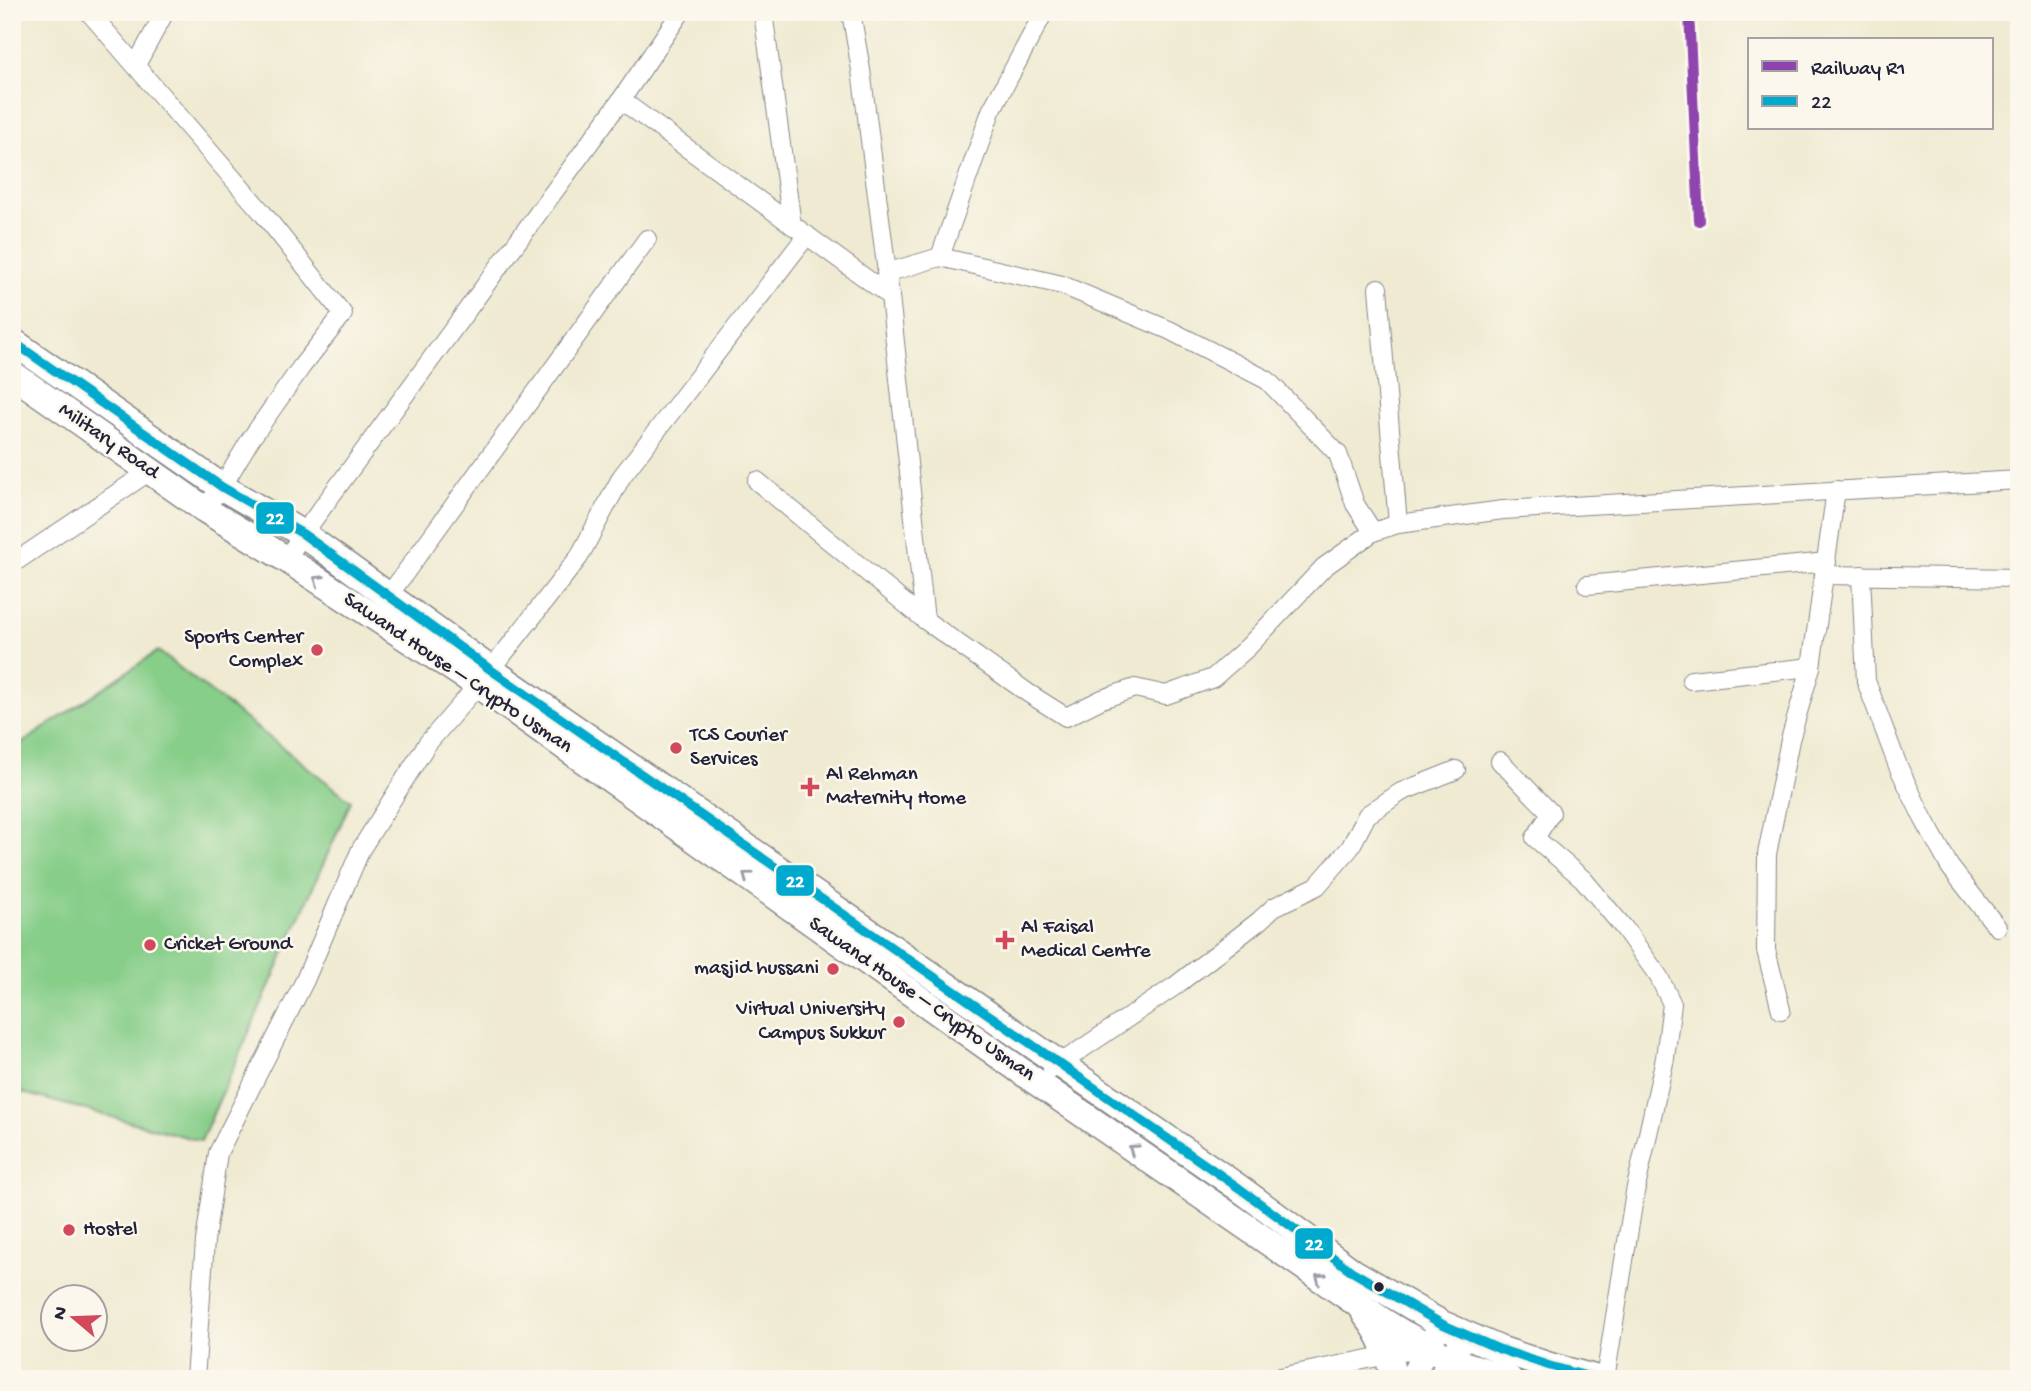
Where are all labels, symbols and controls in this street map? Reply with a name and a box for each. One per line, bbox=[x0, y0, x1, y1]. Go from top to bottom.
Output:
legend bbox=[1748, 38, 1993, 130]
text: Railway R1 bbox=[1811, 58, 1906, 83]
text: 22 bbox=[1811, 92, 1832, 117]
street label: Military Road bbox=[53, 398, 165, 487]
line badge: 22 bbox=[255, 501, 295, 535]
text: 22 bbox=[266, 509, 285, 532]
one-way arrow bbox=[313, 576, 326, 588]
street label: Sawand House – Crypto Usman bbox=[338, 588, 576, 760]
place label: Sports Center Complex bbox=[184, 626, 305, 675]
marker: Sports Center Complex bbox=[309, 642, 325, 658]
place label: TCS Courier Services bbox=[689, 724, 788, 773]
marker: TCS Courier Services bbox=[668, 740, 684, 756]
place label: Al Rehman Maternity Home bbox=[826, 763, 967, 812]
marker: Al Rehman Maternity Home bbox=[800, 777, 820, 797]
line badge: 22 bbox=[775, 864, 815, 897]
one-way arrow bbox=[742, 872, 755, 884]
text: 22 bbox=[786, 872, 805, 895]
street label: Sawand House – Crypto Usman bbox=[803, 912, 1039, 1088]
place label: Al Faisal Medical Centre bbox=[1021, 916, 1152, 965]
marker: Al Faisal Medical Centre bbox=[995, 930, 1015, 950]
place label: Cricket Ground bbox=[164, 933, 294, 958]
marker: Cricket Ground bbox=[142, 937, 158, 953]
place label: masjid hussani bbox=[694, 957, 819, 982]
marker: masjid hussani bbox=[825, 961, 841, 977]
place label: Virtual University Campus Sukkur bbox=[735, 998, 887, 1047]
marker: Virtual University Campus Sukkur bbox=[891, 1014, 907, 1030]
one-way arrow bbox=[1128, 1145, 1141, 1157]
place label: Hostel bbox=[83, 1218, 138, 1243]
marker: Hostel bbox=[61, 1222, 77, 1238]
line badge: 22 bbox=[1294, 1227, 1334, 1260]
text: 22 bbox=[1305, 1235, 1324, 1258]
one-way arrow bbox=[1315, 1274, 1328, 1286]
unlabelled marker bbox=[1372, 1280, 1386, 1294]
north arrow bbox=[38, 1282, 108, 1352]
text: N bbox=[48, 1304, 74, 1323]

